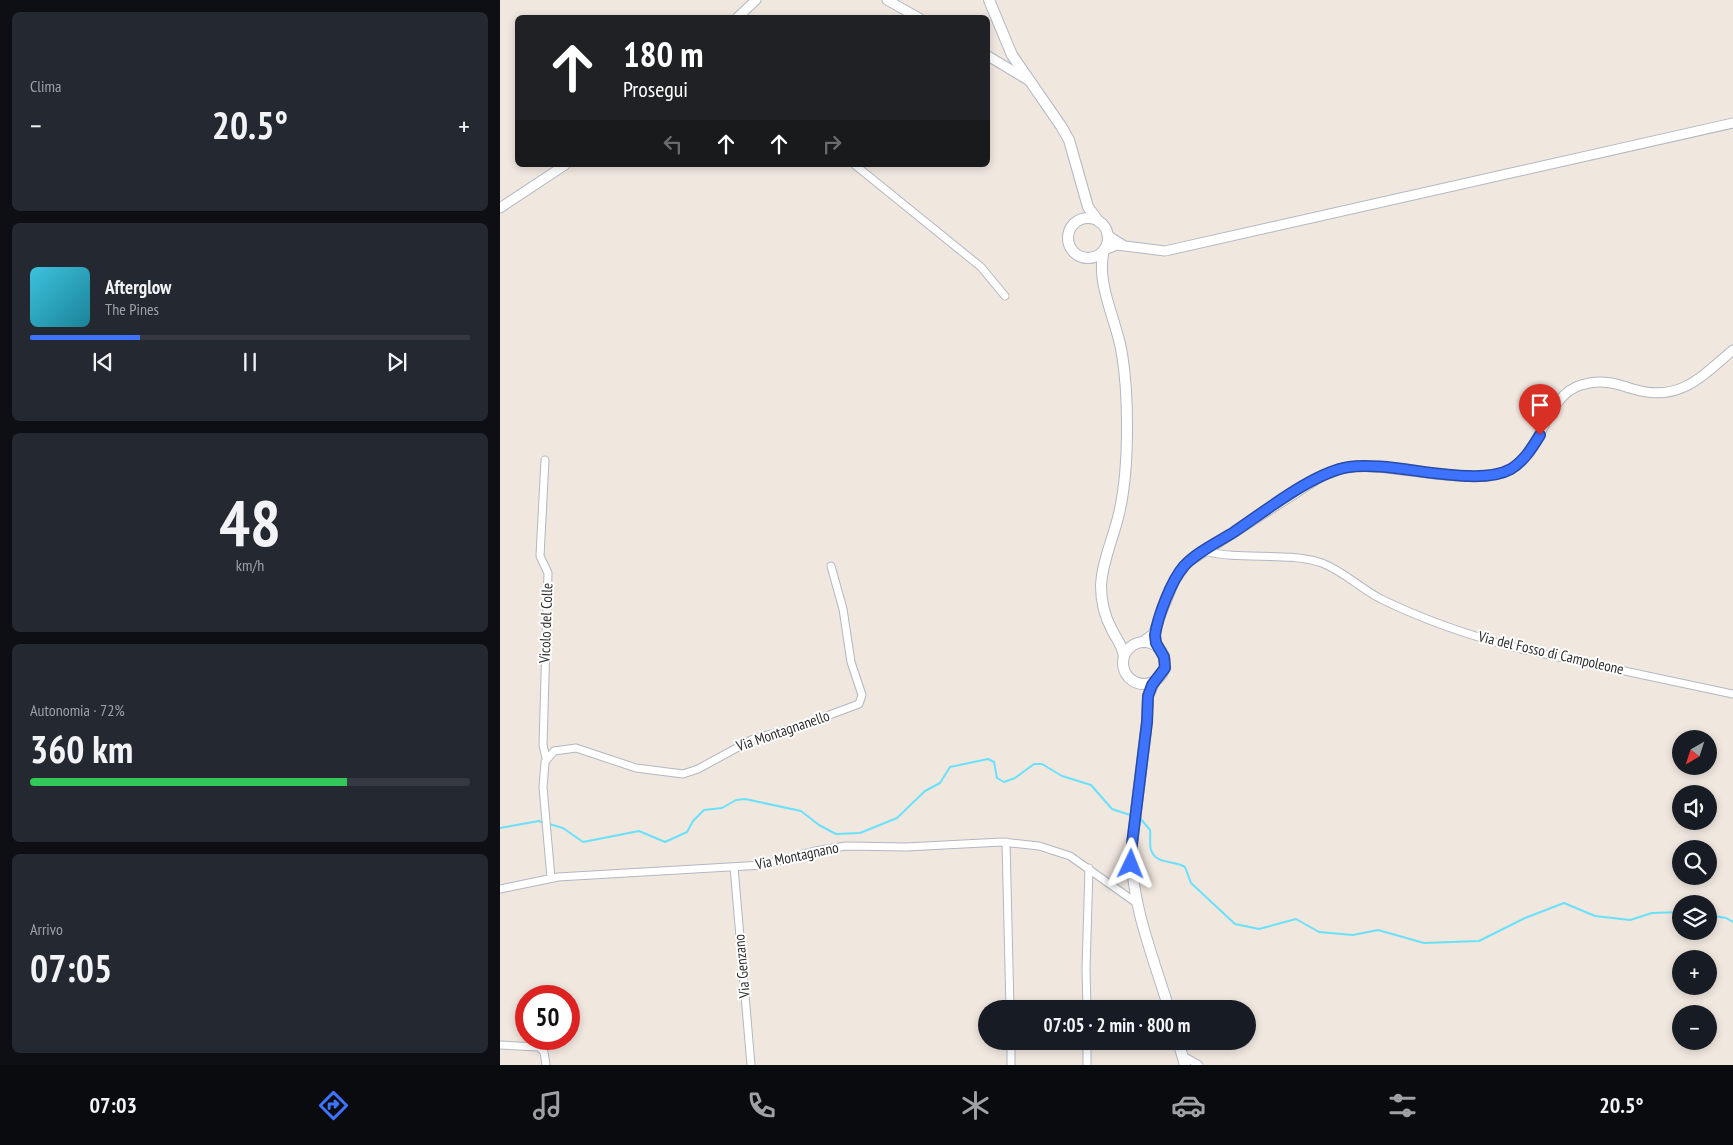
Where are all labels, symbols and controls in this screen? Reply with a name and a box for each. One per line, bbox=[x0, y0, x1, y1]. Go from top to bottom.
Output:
text: 180 m bbox=[623, 31, 704, 77]
icon: ahead bbox=[540, 35, 605, 100]
text: Prosegui bbox=[623, 75, 688, 103]
text: Clima bbox=[30, 76, 61, 96]
text: 20.5° bbox=[212, 100, 288, 149]
text: − bbox=[30, 107, 42, 144]
text: + bbox=[458, 107, 470, 144]
icon: left bbox=[659, 130, 687, 158]
icon: ahead bbox=[712, 130, 740, 158]
icon: ahead bbox=[765, 130, 793, 158]
icon: right bbox=[818, 130, 846, 158]
text: Afterglow bbox=[105, 275, 171, 299]
text: The Pines bbox=[105, 299, 159, 319]
icon: previous bbox=[89, 348, 117, 376]
icon: pause bbox=[236, 348, 264, 376]
icon: next bbox=[383, 348, 411, 376]
pin bbox=[1519, 384, 1561, 435]
icon: arrive bbox=[1526, 391, 1554, 419]
text: 48 bbox=[219, 480, 281, 564]
text: km/h bbox=[236, 555, 264, 575]
street label: Vicolo del Colle bbox=[535, 582, 556, 664]
street label: Via del Fosso di Campoleone bbox=[1476, 626, 1626, 678]
text: Autonomia · 72% bbox=[30, 700, 125, 720]
street label: Via Montagnanello bbox=[733, 706, 832, 756]
text: 360 km bbox=[30, 724, 133, 773]
north arrow bbox=[1672, 730, 1718, 775]
map controls bbox=[1672, 730, 1717, 1050]
button: sound bbox=[1672, 785, 1717, 830]
street label: Via Montagnano bbox=[753, 837, 840, 874]
position arrow bbox=[1104, 837, 1156, 889]
button: search bbox=[1672, 840, 1717, 885]
button: layers bbox=[1672, 895, 1717, 940]
text: Arrivo bbox=[30, 919, 63, 939]
street label: Via Genzano bbox=[729, 933, 754, 1000]
text: 07:05 bbox=[30, 943, 112, 992]
button: + bbox=[1672, 950, 1717, 995]
speed limit sign: 50 bbox=[515, 985, 580, 1050]
button: − bbox=[1672, 1005, 1717, 1050]
text: 07:05 · 2 min · 800 m bbox=[1044, 1013, 1190, 1037]
icon: directions bbox=[316, 1088, 351, 1123]
icon: music bbox=[530, 1088, 565, 1123]
icon: phone bbox=[744, 1088, 779, 1123]
icon: climate bbox=[958, 1088, 993, 1123]
icon: car bbox=[1171, 1088, 1206, 1123]
icon: filters bbox=[1385, 1088, 1420, 1123]
text: 07:03 bbox=[89, 1091, 137, 1119]
text: 20.5° bbox=[1599, 1091, 1644, 1119]

